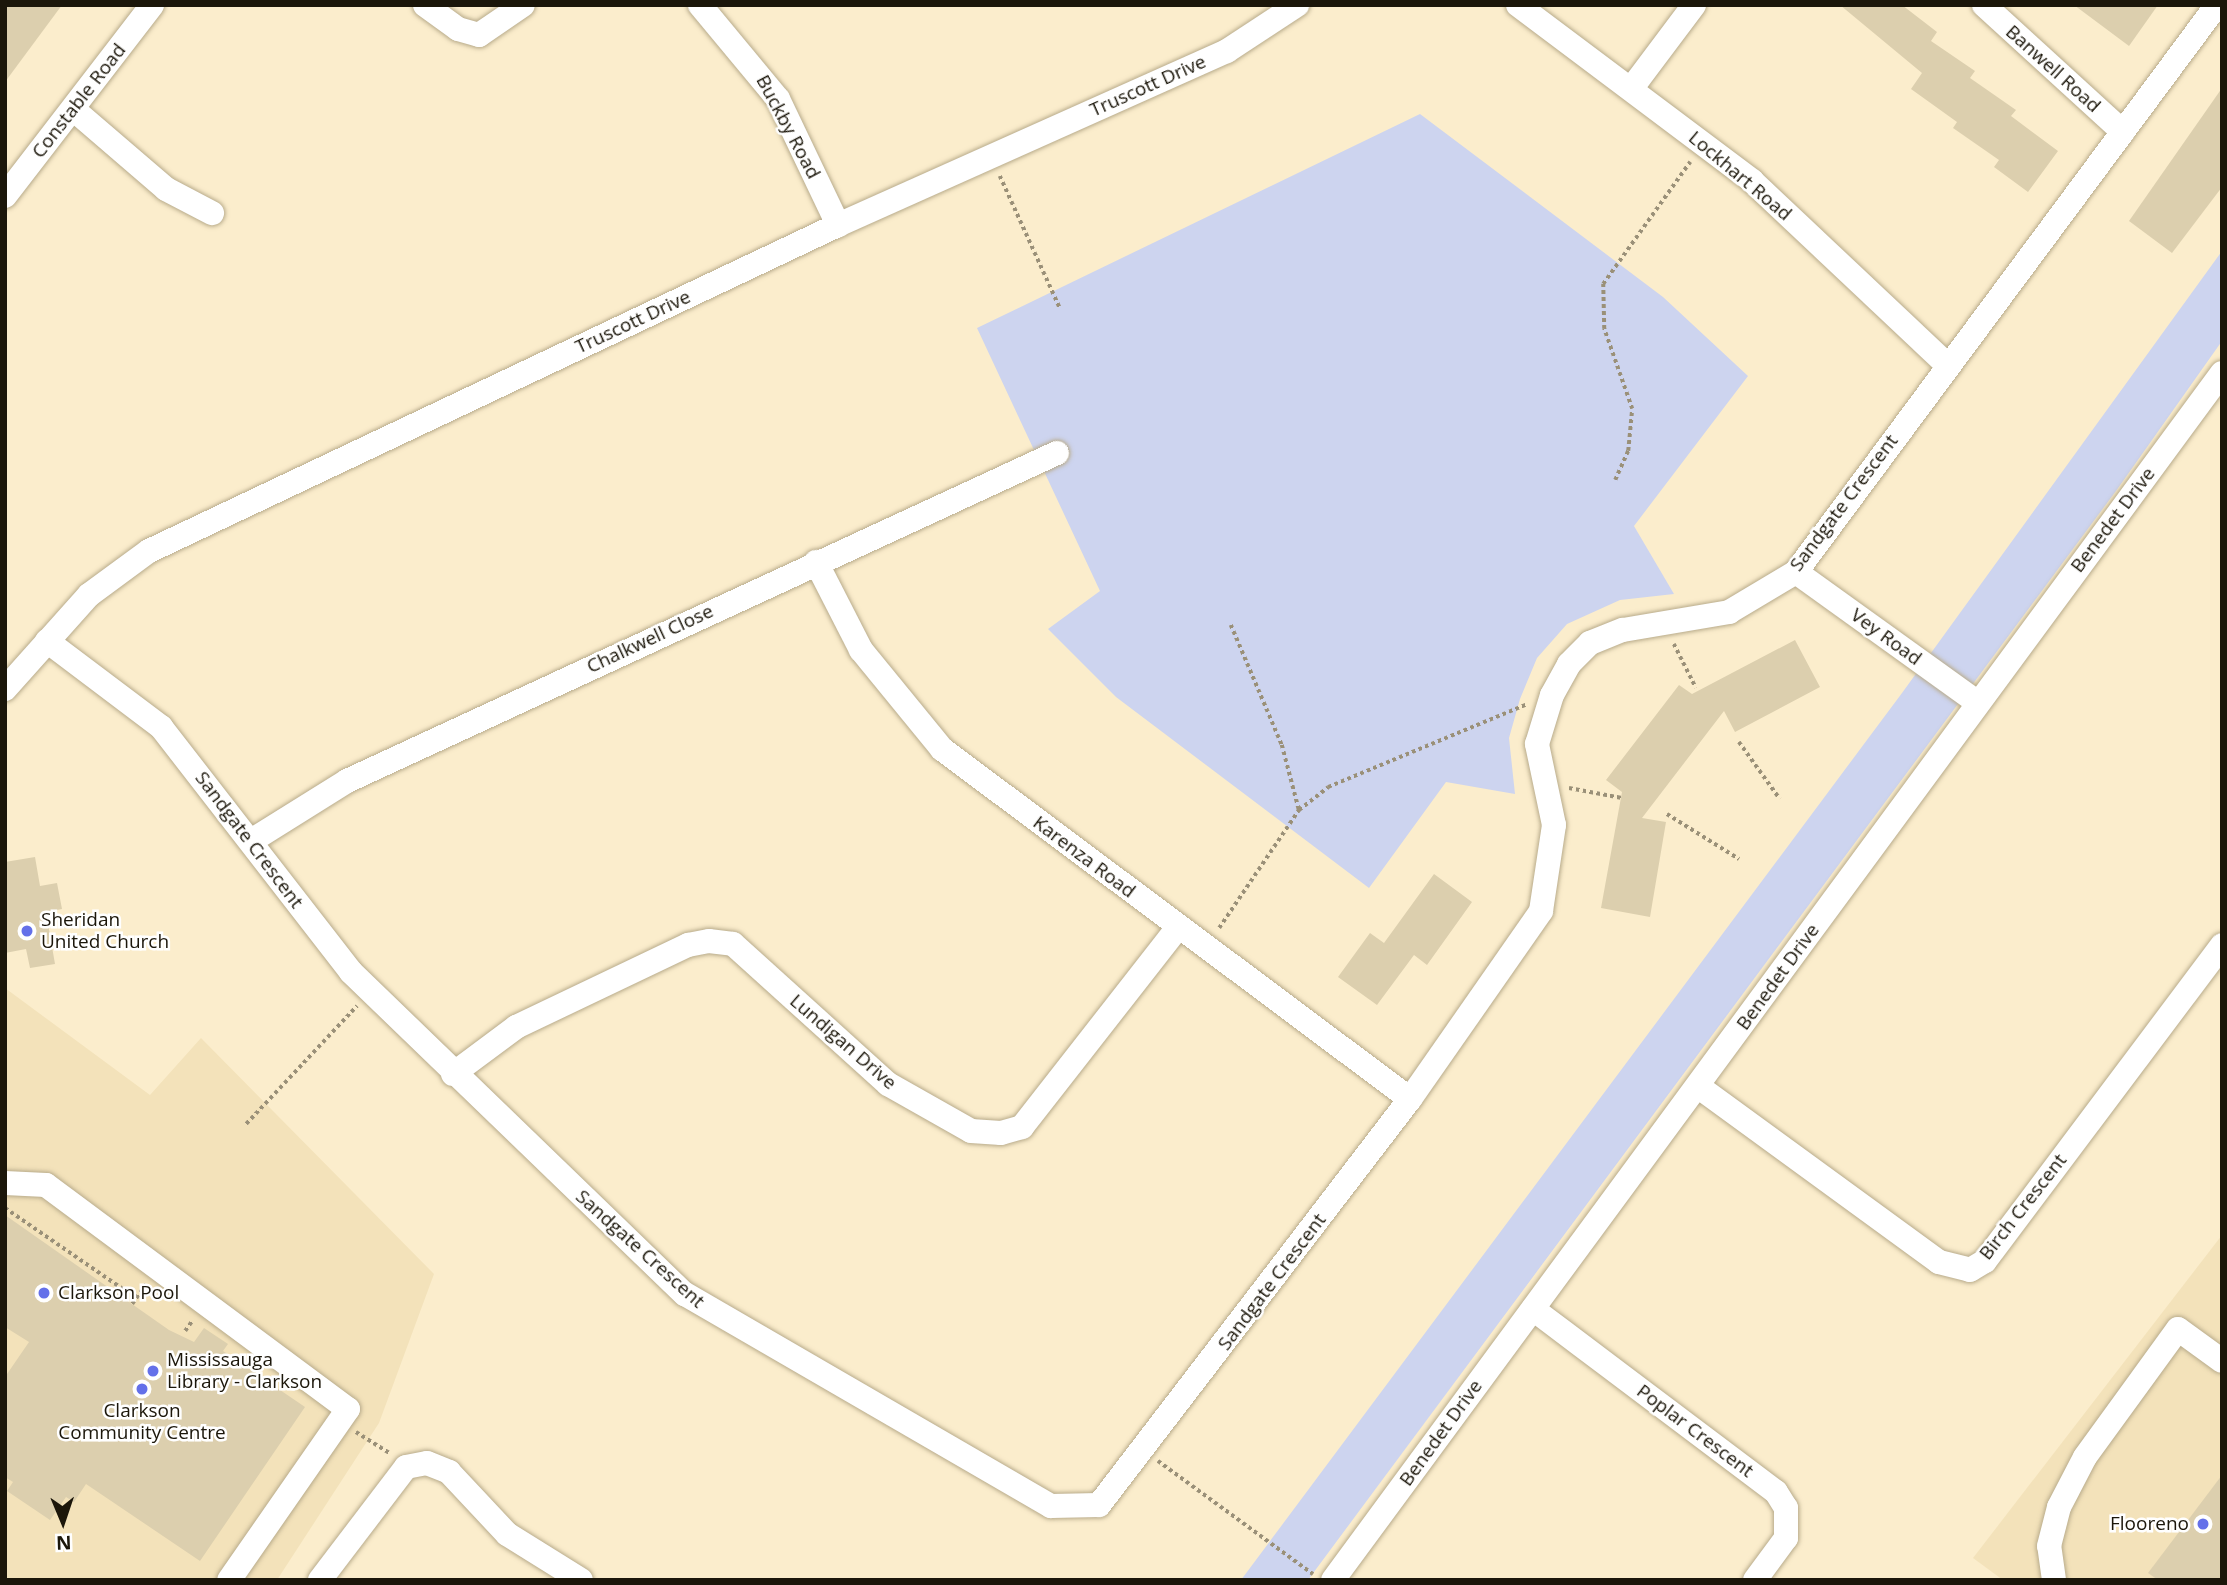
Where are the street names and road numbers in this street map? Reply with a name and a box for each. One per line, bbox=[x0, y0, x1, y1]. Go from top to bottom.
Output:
street label: Banwell Road bbox=[2001, 20, 2105, 118]
street label: Constable Road bbox=[27, 39, 131, 163]
street label: Truscott Drive bbox=[1087, 50, 1209, 122]
street label: Buckby Road bbox=[751, 71, 825, 183]
street label: Lockhart Road bbox=[1684, 126, 1796, 226]
street label: Truscott Drive bbox=[572, 285, 694, 359]
street label: Sandgate Crescent bbox=[1785, 430, 1903, 576]
street label: Benedet Drive bbox=[2066, 463, 2160, 577]
street label: Chalkwell Close bbox=[583, 600, 717, 678]
street label: Vey Road bbox=[1846, 604, 1926, 670]
street label: Sandgate Crescent bbox=[190, 767, 308, 913]
street label: Karenza Road bbox=[1028, 811, 1140, 903]
street label: Benedet Drive bbox=[1732, 919, 1824, 1035]
street label: Lundigan Drive bbox=[785, 990, 901, 1094]
street label: Birch Crescent bbox=[1975, 1149, 2071, 1265]
street label: Sandgate Crescent bbox=[571, 1185, 709, 1313]
street label: Sandgate Crescent bbox=[1213, 1209, 1331, 1355]
street label: Benedet Drive bbox=[1395, 1375, 1487, 1491]
street label: Poplar Crescent bbox=[1632, 1380, 1758, 1482]

